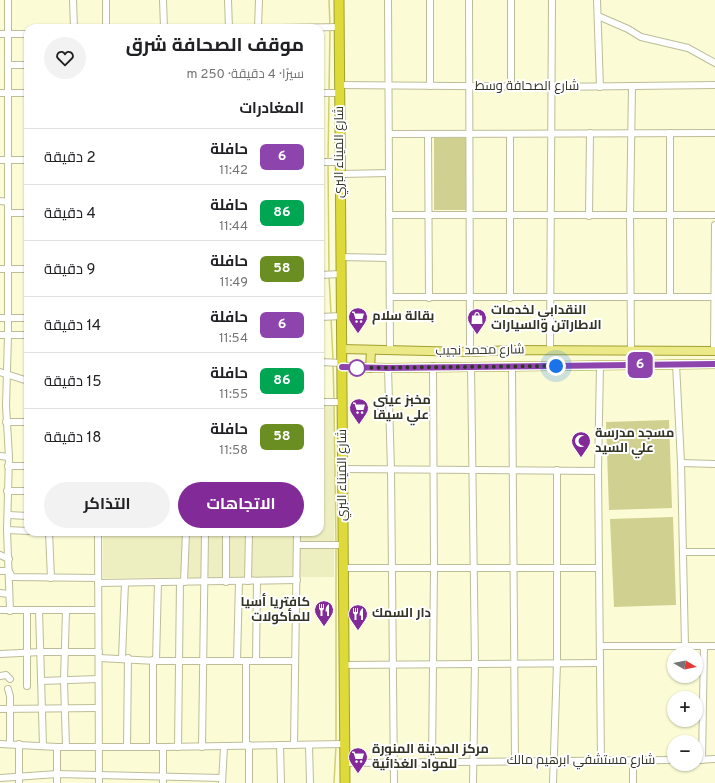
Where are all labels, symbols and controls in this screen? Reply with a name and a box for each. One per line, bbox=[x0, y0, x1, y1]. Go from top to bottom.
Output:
text: موقف الصحافة شرق bbox=[126, 34, 304, 58]
button: heart bbox=[44, 37, 86, 79]
text: سيرًا · 4 دقيقة · 250 m bbox=[186, 67, 304, 83]
street label: شارع الصحافة وسط bbox=[475, 79, 579, 95]
text: المغادرات bbox=[239, 100, 304, 119]
street label: شارع الميناء البري bbox=[332, 106, 349, 198]
text: حافلة bbox=[210, 141, 248, 160]
text: 6 bbox=[278, 148, 286, 165]
text: 2 دقيقة bbox=[44, 149, 96, 168]
text: 11:42 bbox=[219, 163, 248, 179]
text: حافلة bbox=[210, 197, 248, 216]
text: 86 bbox=[273, 204, 291, 221]
text: 4 دقيقة bbox=[44, 205, 96, 224]
text: 11:44 bbox=[219, 219, 248, 235]
text: حافلة bbox=[210, 253, 248, 272]
text: 58 bbox=[273, 260, 291, 277]
text: 9 دقيقة bbox=[44, 261, 96, 280]
text: 11:49 bbox=[220, 275, 248, 291]
place label: النقدابي لخدمات الاطاراتن والسيارات bbox=[491, 303, 602, 334]
supermarket icon: بقالة سلام bbox=[347, 306, 369, 334]
shop icon: النقدابي لخدمات الاطاراتن والسيارات bbox=[466, 307, 488, 335]
text: حافلة bbox=[210, 309, 248, 328]
place label: بقالة سلام bbox=[372, 309, 434, 325]
text: 6 bbox=[278, 316, 286, 333]
text: 14 دقيقة bbox=[44, 317, 101, 336]
text: 11:54 bbox=[219, 331, 248, 347]
street label: شارع محمد نجيب bbox=[435, 342, 525, 360]
line badge: 6 bbox=[627, 352, 653, 378]
your location bbox=[546, 356, 566, 376]
text: 6 bbox=[636, 356, 644, 373]
unlabelled marker bbox=[348, 359, 366, 377]
text: حافلة bbox=[210, 365, 248, 384]
text: 86 bbox=[273, 372, 291, 389]
text: 15 دقيقة bbox=[44, 373, 101, 392]
text: 11:55 bbox=[219, 387, 248, 403]
place label: مخبز عيني علي سيقا bbox=[373, 393, 431, 426]
supermarket icon: مخبز عيني علي سيقا bbox=[348, 397, 370, 425]
text: حافلة bbox=[210, 421, 248, 440]
place label: مسجد مدرسة علي السيد bbox=[595, 426, 674, 459]
text: 58 bbox=[273, 428, 291, 445]
text: 18 دقيقة bbox=[44, 429, 101, 448]
street label: شارع الميناء البري bbox=[335, 429, 352, 521]
mosque icon: مسجد مدرسة علي السيد bbox=[570, 430, 592, 458]
text: 11:58 bbox=[219, 443, 248, 459]
button: التذاكر bbox=[44, 482, 170, 528]
button: الاتجاهات bbox=[178, 482, 304, 528]
place label: كافتريا أسيا للمأكولات bbox=[241, 593, 310, 626]
restaurant icon: كافتريا أسيا للمأكولات bbox=[313, 599, 335, 627]
restaurant icon: دار السمك bbox=[347, 603, 369, 631]
place label: دار السمك bbox=[372, 606, 431, 622]
north arrow bbox=[667, 647, 703, 683]
map controls bbox=[667, 647, 703, 771]
button: + bbox=[667, 691, 703, 727]
button: − bbox=[667, 735, 703, 771]
place label: مركز المدينة المنورة للمواد الغذائية bbox=[372, 742, 489, 773]
supermarket icon: مركز المدينة المنورة للمواد الغذائية bbox=[347, 746, 369, 774]
street label: شارع مستشفي ابرهيم مالك bbox=[507, 753, 655, 770]

